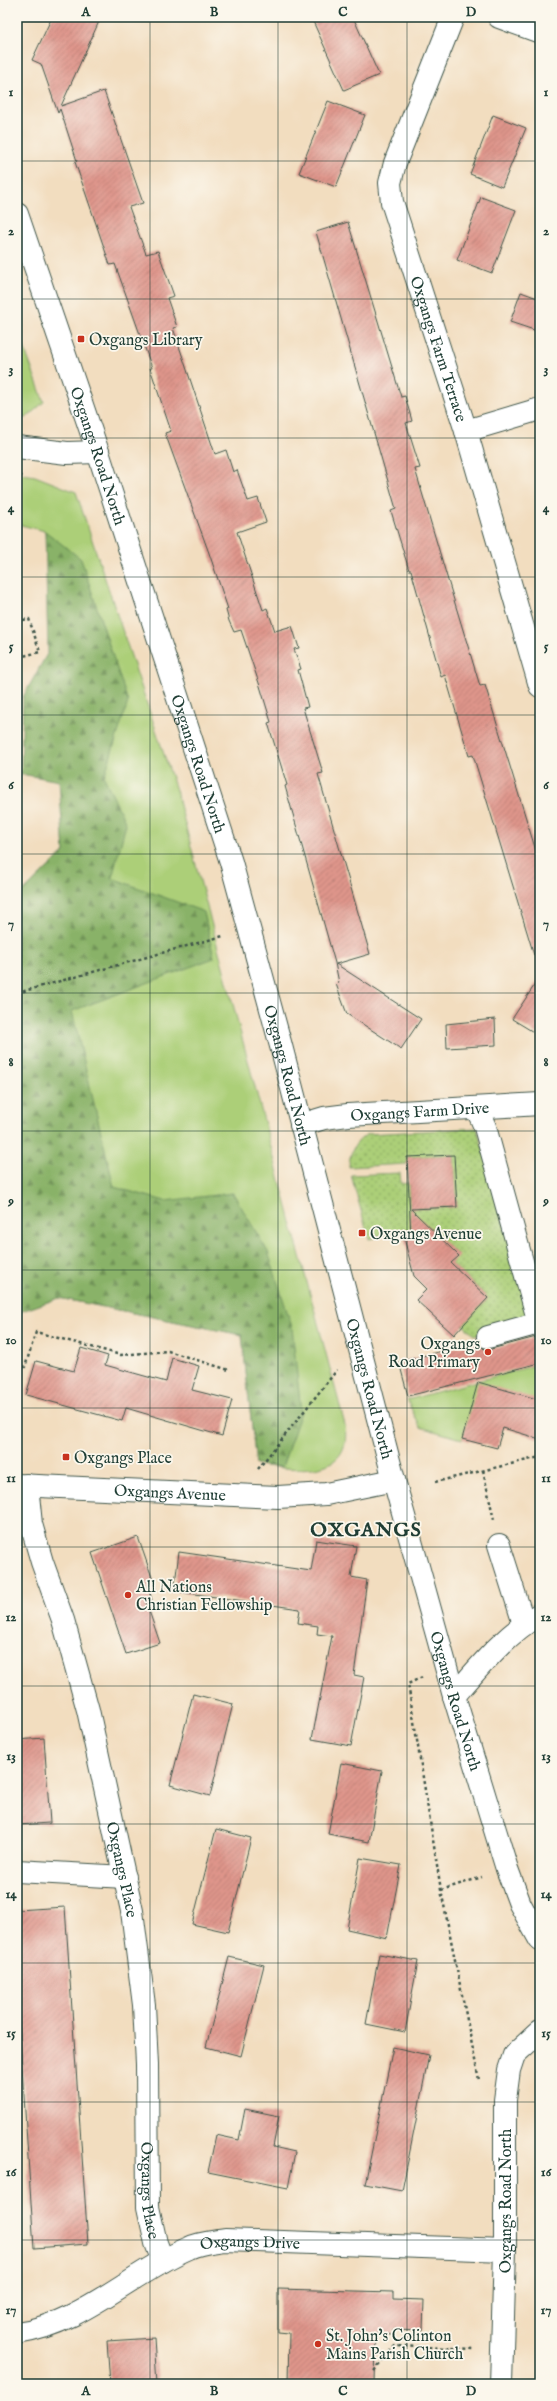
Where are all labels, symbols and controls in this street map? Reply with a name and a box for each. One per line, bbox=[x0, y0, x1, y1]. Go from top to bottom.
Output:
text: A bbox=[81, 4, 92, 21]
text: B bbox=[210, 4, 219, 21]
text: C bbox=[338, 4, 348, 21]
text: D bbox=[466, 4, 477, 21]
text: 1 bbox=[9, 84, 14, 101]
text: 1 bbox=[544, 84, 549, 101]
text: 2 bbox=[8, 223, 14, 240]
text: 2 bbox=[543, 223, 549, 240]
street label: Oxgangs Farm Terrace bbox=[405, 274, 470, 425]
place label: Oxgangs Library bbox=[89, 331, 203, 351]
marker: Oxgangs Library bbox=[76, 334, 86, 344]
text: 3 bbox=[9, 361, 14, 378]
text: 3 bbox=[544, 361, 549, 378]
street label: Oxgangs Road North bbox=[65, 384, 129, 528]
text: 4 bbox=[8, 500, 15, 517]
text: 4 bbox=[543, 500, 550, 517]
text: 5 bbox=[9, 638, 14, 655]
text: 5 bbox=[544, 638, 549, 655]
street label: Oxgangs Road North bbox=[165, 692, 229, 837]
text: 6 bbox=[8, 777, 14, 794]
text: 6 bbox=[543, 777, 549, 794]
text: 7 bbox=[8, 916, 14, 933]
text: 7 bbox=[543, 916, 549, 933]
street label: Oxgangs Road North bbox=[258, 1003, 315, 1148]
text: 8 bbox=[8, 1054, 14, 1071]
text: 8 bbox=[543, 1054, 549, 1071]
street label: Oxgangs Farm Drive bbox=[350, 1099, 490, 1127]
text: 9 bbox=[7, 1193, 14, 1210]
text: 9 bbox=[542, 1193, 549, 1210]
place label: Oxgangs Avenue bbox=[370, 1225, 482, 1245]
marker: Oxgangs Avenue bbox=[357, 1228, 367, 1238]
street label: Oxgangs Road North bbox=[340, 1317, 396, 1462]
text: 10 bbox=[5, 1332, 17, 1349]
text: 10 bbox=[540, 1332, 552, 1349]
place label: Oxgangs Road Primary bbox=[388, 1335, 480, 1373]
marker: Oxgangs Road Primary bbox=[483, 1347, 493, 1357]
place label: Oxgangs Place bbox=[74, 1449, 172, 1469]
marker: Oxgangs Place bbox=[61, 1452, 71, 1462]
text: 11 bbox=[6, 1470, 16, 1487]
text: 11 bbox=[541, 1470, 551, 1487]
street label: Oxgangs Avenue bbox=[113, 1481, 226, 1507]
district label: OXGANGS bbox=[310, 1518, 422, 1543]
place label: All Nations Christian Fellowship bbox=[135, 1578, 273, 1616]
marker: All Nations Christian Fellowship bbox=[123, 1590, 133, 1600]
text: 12 bbox=[6, 1609, 16, 1626]
text: 12 bbox=[541, 1609, 551, 1626]
street label: Oxgangs Road North bbox=[424, 1629, 484, 1774]
text: 13 bbox=[6, 1748, 16, 1765]
text: 13 bbox=[541, 1748, 551, 1765]
street label: Oxgangs Place bbox=[101, 1820, 141, 1919]
text: 14 bbox=[5, 1886, 17, 1903]
text: 14 bbox=[540, 1886, 552, 1903]
text: 15 bbox=[6, 2025, 16, 2042]
text: 15 bbox=[541, 2025, 551, 2042]
street label: Oxgangs Road North bbox=[496, 2128, 517, 2274]
street label: Oxgangs Place bbox=[136, 2142, 163, 2241]
text: 16 bbox=[6, 2164, 17, 2181]
text: 16 bbox=[541, 2164, 552, 2181]
street label: Oxgangs Drive bbox=[199, 2232, 300, 2256]
text: 17 bbox=[6, 2302, 16, 2319]
text: 17 bbox=[541, 2302, 551, 2319]
place label: St. John's Colinton Mains Parish Church bbox=[326, 2327, 464, 2365]
marker: St. John's Colinton Mains Parish Church bbox=[313, 2339, 323, 2349]
text: A bbox=[81, 2383, 92, 2400]
text: B bbox=[210, 2383, 219, 2400]
text: C bbox=[338, 2383, 348, 2400]
text: D bbox=[466, 2383, 477, 2400]

